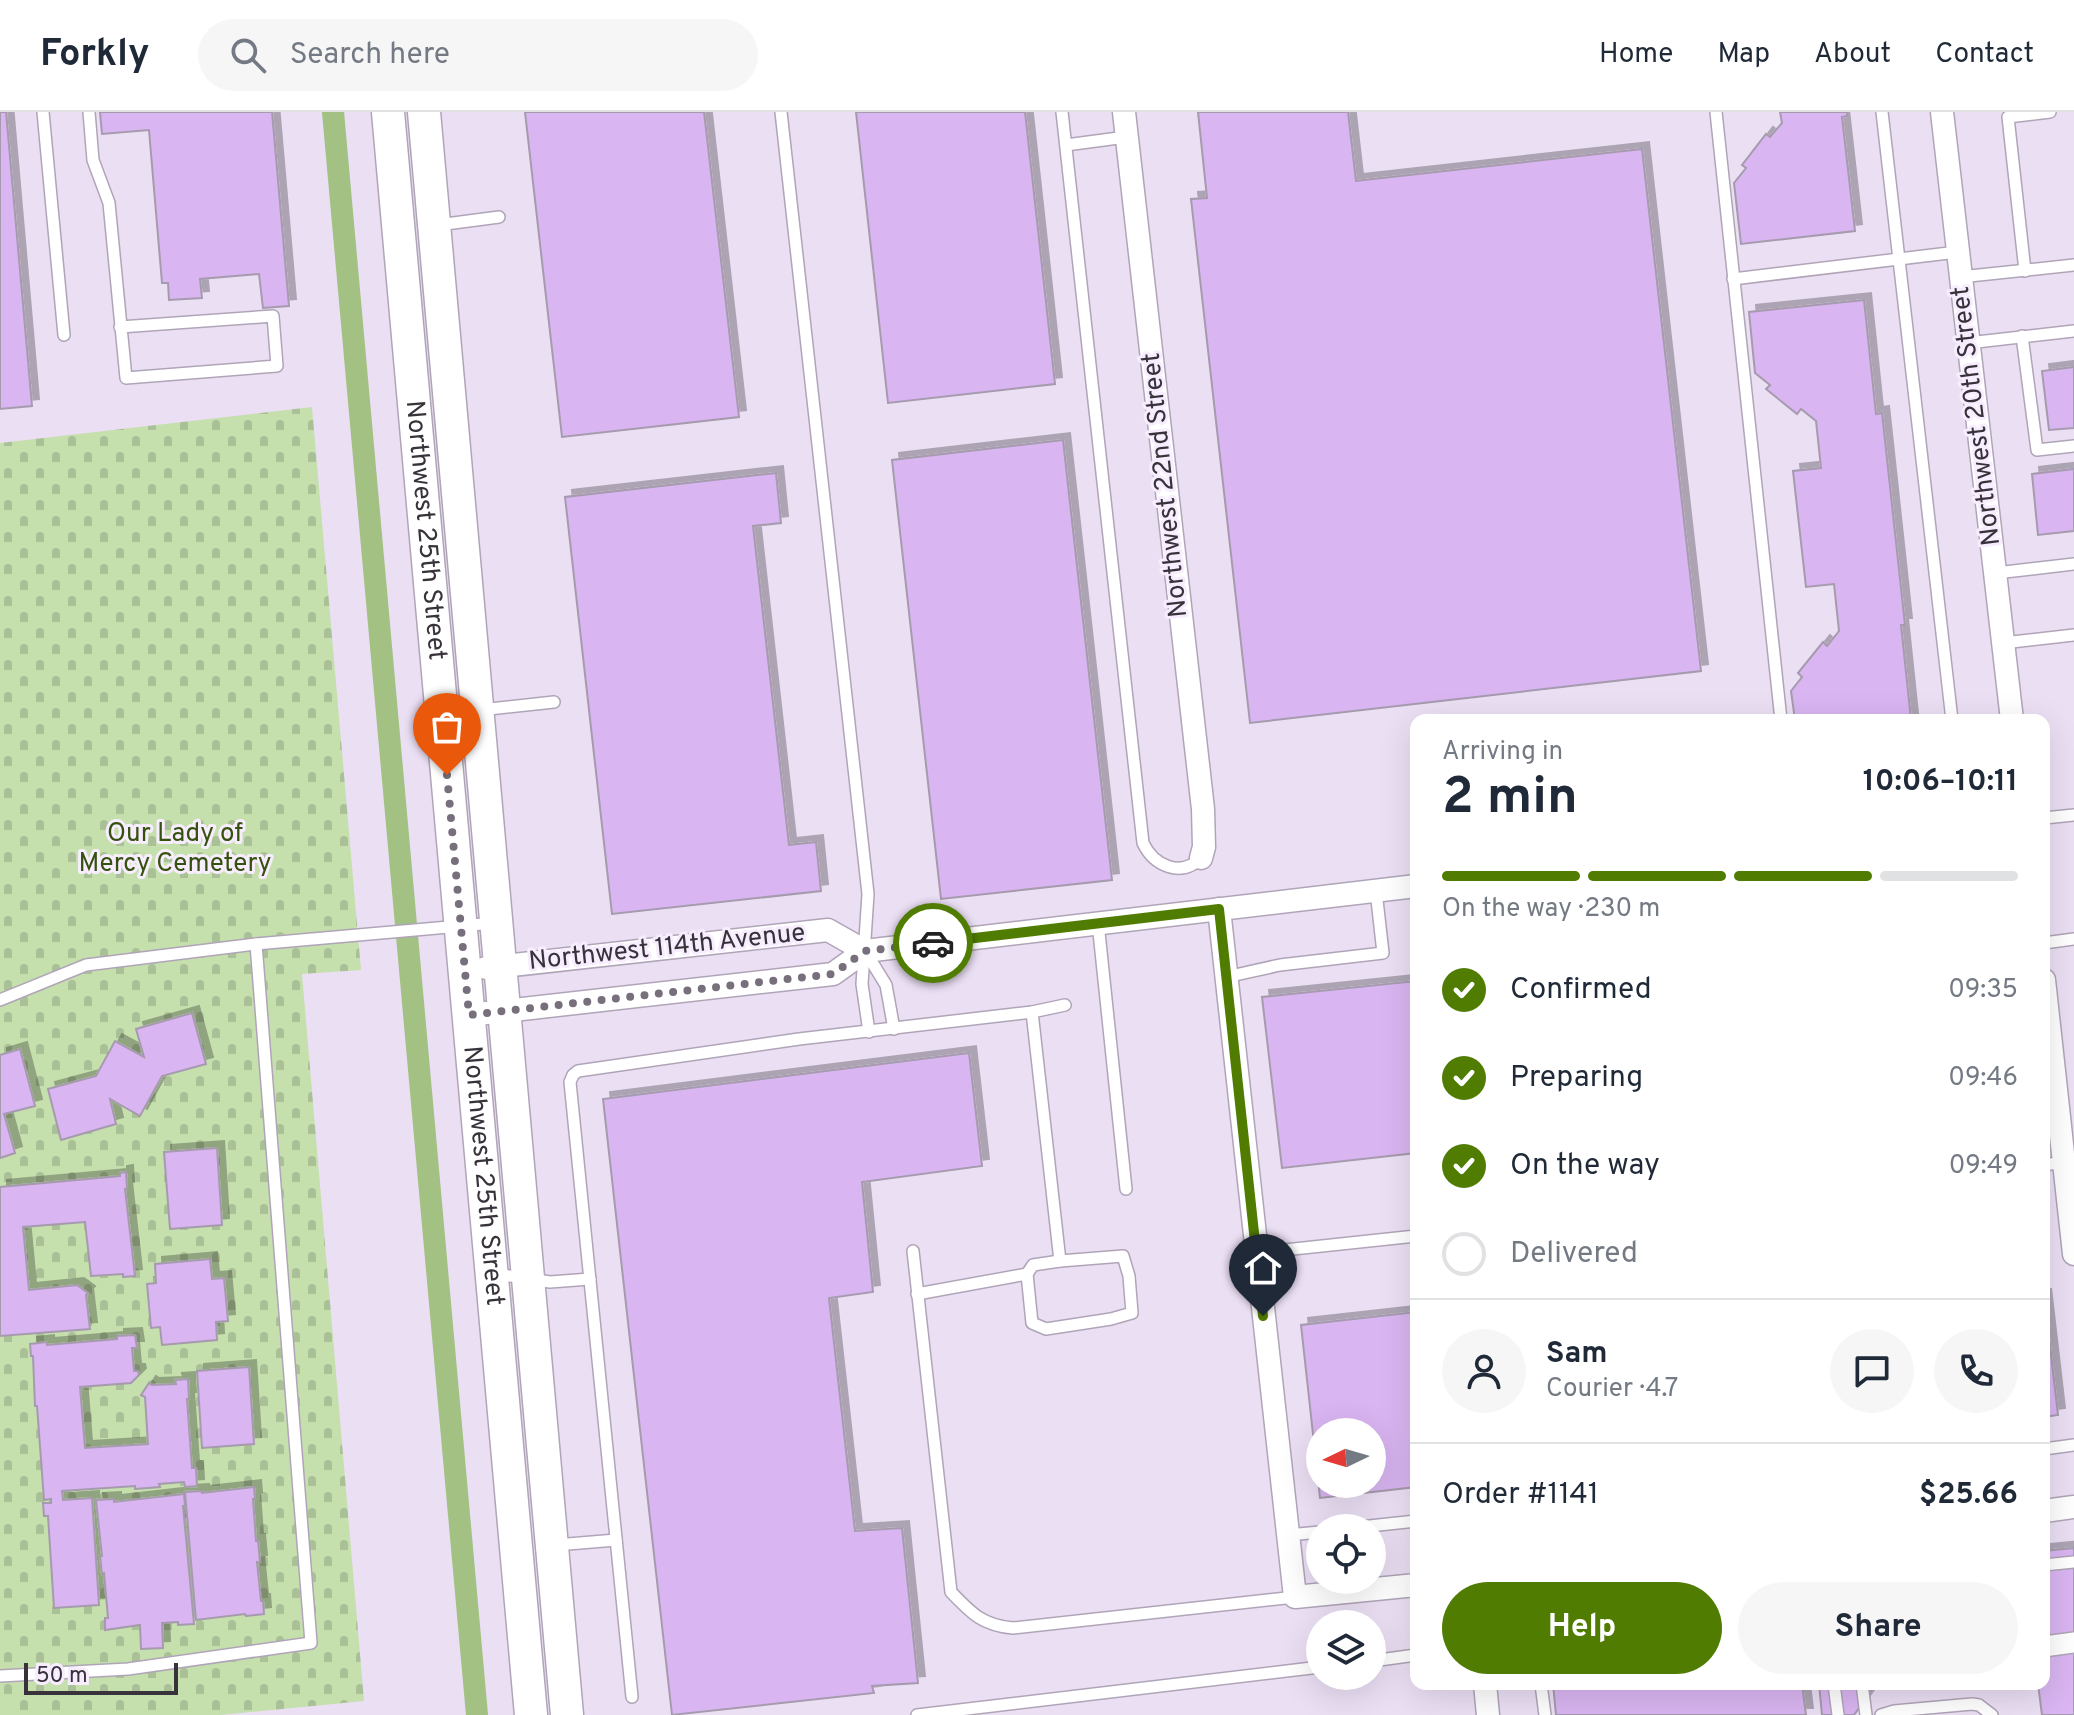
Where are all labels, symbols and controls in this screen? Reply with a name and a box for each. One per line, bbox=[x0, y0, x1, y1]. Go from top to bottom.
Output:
search box bbox=[198, 19, 758, 91]
text: Forkly bbox=[40, 31, 150, 80]
icon: search bbox=[226, 33, 270, 77]
text: Search here bbox=[290, 37, 450, 74]
text: Home bbox=[1599, 37, 1673, 73]
text: Map bbox=[1717, 37, 1770, 73]
text: About bbox=[1814, 37, 1891, 73]
text: Contact bbox=[1935, 37, 2034, 73]
street label: Northwest 20th Street bbox=[1945, 284, 2009, 548]
street label: Northwest 22nd Street bbox=[1136, 351, 1196, 619]
street label: Northwest 25th Street bbox=[397, 399, 453, 662]
pin bbox=[413, 693, 481, 775]
icon: bag bbox=[425, 705, 469, 749]
text: Arriving in bbox=[1442, 736, 1563, 769]
text: 10:06–10:11 bbox=[1863, 764, 2018, 801]
text: 2 min bbox=[1442, 766, 1578, 832]
park label: Our Lady of Mercy Cemetery bbox=[79, 818, 272, 881]
text: On the way · 230 m bbox=[1442, 893, 1660, 926]
courier bbox=[893, 903, 973, 983]
street label: Northwest 114th Avenue bbox=[527, 917, 807, 979]
icon: car bbox=[911, 921, 955, 965]
icon: check bbox=[1442, 968, 1486, 1012]
text: Confirmed bbox=[1510, 972, 1652, 1009]
text: 09:35 bbox=[1948, 974, 2018, 1007]
street label: Northwest 25th Street bbox=[455, 1044, 511, 1307]
icon: check bbox=[1442, 1056, 1486, 1100]
text: Preparing bbox=[1510, 1060, 1643, 1097]
text: 09:46 bbox=[1948, 1062, 2018, 1095]
icon: check bbox=[1442, 1144, 1486, 1188]
text: On the way bbox=[1510, 1148, 1660, 1185]
text: 09:49 bbox=[1949, 1150, 2018, 1183]
pin bbox=[1229, 1234, 1297, 1316]
text: Delivered bbox=[1510, 1236, 1638, 1273]
icon: home bbox=[1241, 1246, 1285, 1290]
button: person bbox=[1442, 1329, 1526, 1413]
button: chat bbox=[1830, 1329, 1914, 1413]
button: phone bbox=[1934, 1329, 2018, 1413]
text: Sam bbox=[1546, 1336, 1608, 1373]
text: Courier · 4.7 bbox=[1546, 1373, 1678, 1406]
north arrow bbox=[1306, 1418, 1386, 1498]
map controls bbox=[1306, 1418, 1386, 1690]
text: Order #1141 bbox=[1442, 1477, 1599, 1514]
text: $25.66 bbox=[1919, 1477, 2018, 1514]
button: locate bbox=[1306, 1514, 1386, 1594]
button: Help bbox=[1442, 1582, 1722, 1674]
button: Share bbox=[1738, 1582, 2018, 1674]
button: layers bbox=[1306, 1610, 1386, 1690]
scale bar bbox=[24, 1659, 178, 1695]
text: 50 m bbox=[36, 1663, 88, 1690]

